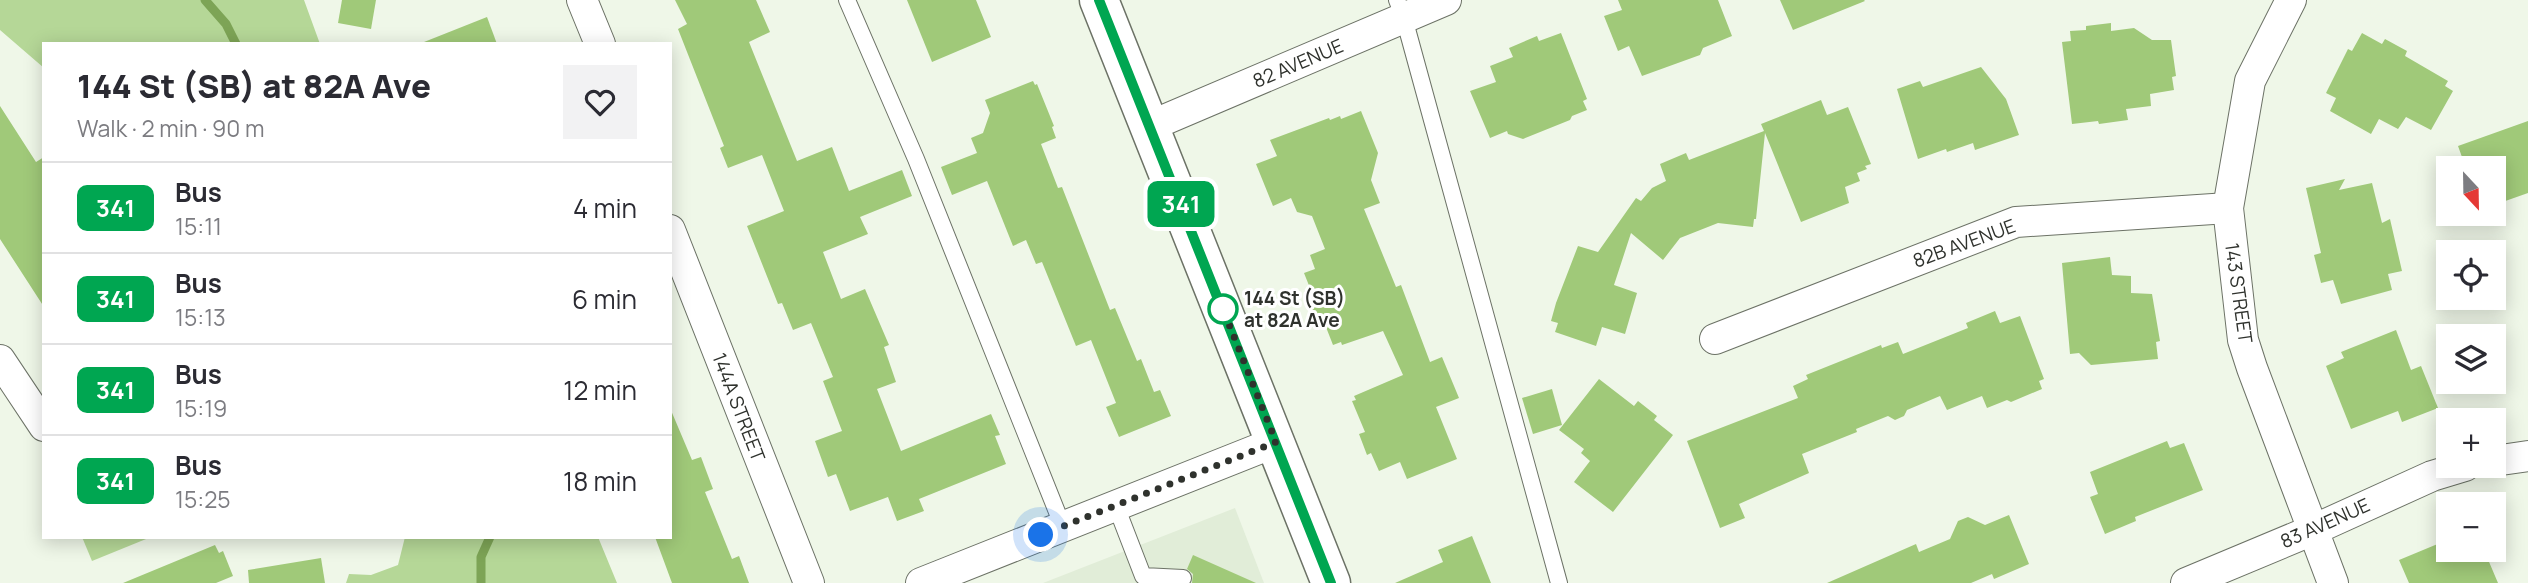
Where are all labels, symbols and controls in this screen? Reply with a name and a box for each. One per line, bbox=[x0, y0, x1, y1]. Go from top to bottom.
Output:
street label: 82 AVENUE bbox=[1249, 32, 1347, 94]
text: 144 St (SB) at 82A Ave bbox=[77, 63, 431, 108]
button: heart bbox=[563, 65, 637, 139]
text: Walk · 2 min · 90 m bbox=[77, 112, 265, 144]
north arrow bbox=[2436, 156, 2506, 226]
map controls bbox=[2436, 156, 2506, 562]
text: Bus bbox=[175, 174, 222, 210]
line badge: 341 bbox=[1141, 181, 1221, 227]
text: 341 bbox=[1161, 187, 1201, 220]
text: 4 min bbox=[573, 190, 637, 226]
text: 341 bbox=[96, 191, 135, 224]
text: 15:11 bbox=[175, 210, 222, 242]
street label: 82B AVENUE bbox=[1909, 212, 2019, 274]
button: locate bbox=[2436, 240, 2506, 310]
street label: 143 STREET bbox=[2219, 241, 2259, 345]
text: Bus bbox=[175, 265, 222, 301]
text: 6 min bbox=[572, 281, 637, 317]
text: 341 bbox=[96, 282, 135, 315]
place label: 144 St (SB) at 82A Ave bbox=[1244, 285, 1345, 333]
marker: 144 St (SB) at 82A Ave bbox=[1208, 294, 1238, 324]
text: 15:13 bbox=[175, 301, 226, 333]
button: layers bbox=[2436, 324, 2506, 394]
street label: 144A STREET bbox=[706, 349, 772, 466]
text: Bus bbox=[175, 356, 222, 392]
text: 12 min bbox=[563, 372, 637, 408]
text: 341 bbox=[96, 373, 135, 406]
text: 15:19 bbox=[175, 392, 227, 424]
button: + bbox=[2436, 408, 2506, 478]
text: Bus bbox=[175, 447, 222, 483]
text: 18 min bbox=[563, 463, 637, 499]
text: 341 bbox=[96, 464, 135, 497]
text: 15:25 bbox=[175, 483, 231, 515]
street label: 83 AVENUE bbox=[2276, 492, 2374, 554]
button: − bbox=[2436, 492, 2506, 562]
your location bbox=[1023, 517, 1058, 552]

